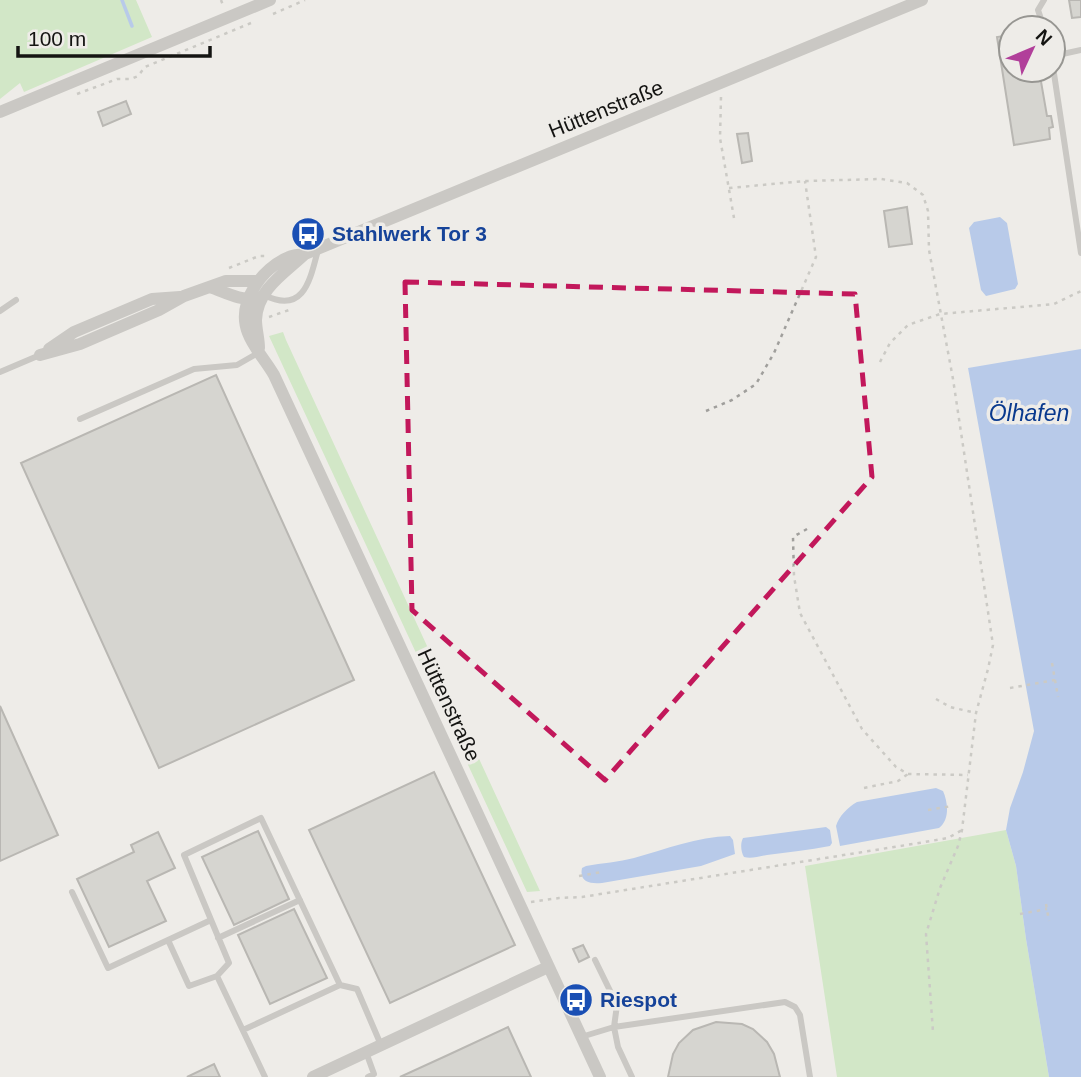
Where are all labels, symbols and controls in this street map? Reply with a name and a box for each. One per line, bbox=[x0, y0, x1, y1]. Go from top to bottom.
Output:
scale bar bbox=[18, 14, 210, 58]
north arrow bbox=[997, 14, 1067, 84]
text: N bbox=[1032, 25, 1056, 50]
text: 100 m bbox=[28, 27, 86, 50]
street label: Hüttenstraße bbox=[545, 75, 666, 142]
bus stop icon: Stahlwerk Tor 3 bbox=[289, 215, 327, 253]
place label: Stahlwerk Tor 3 bbox=[332, 222, 487, 245]
water label: Ölhafen bbox=[989, 400, 1069, 426]
street label: Hüttenstraße bbox=[413, 645, 486, 765]
bus stop icon: Riespot bbox=[557, 981, 595, 1019]
place label: Riespot bbox=[600, 988, 677, 1011]

